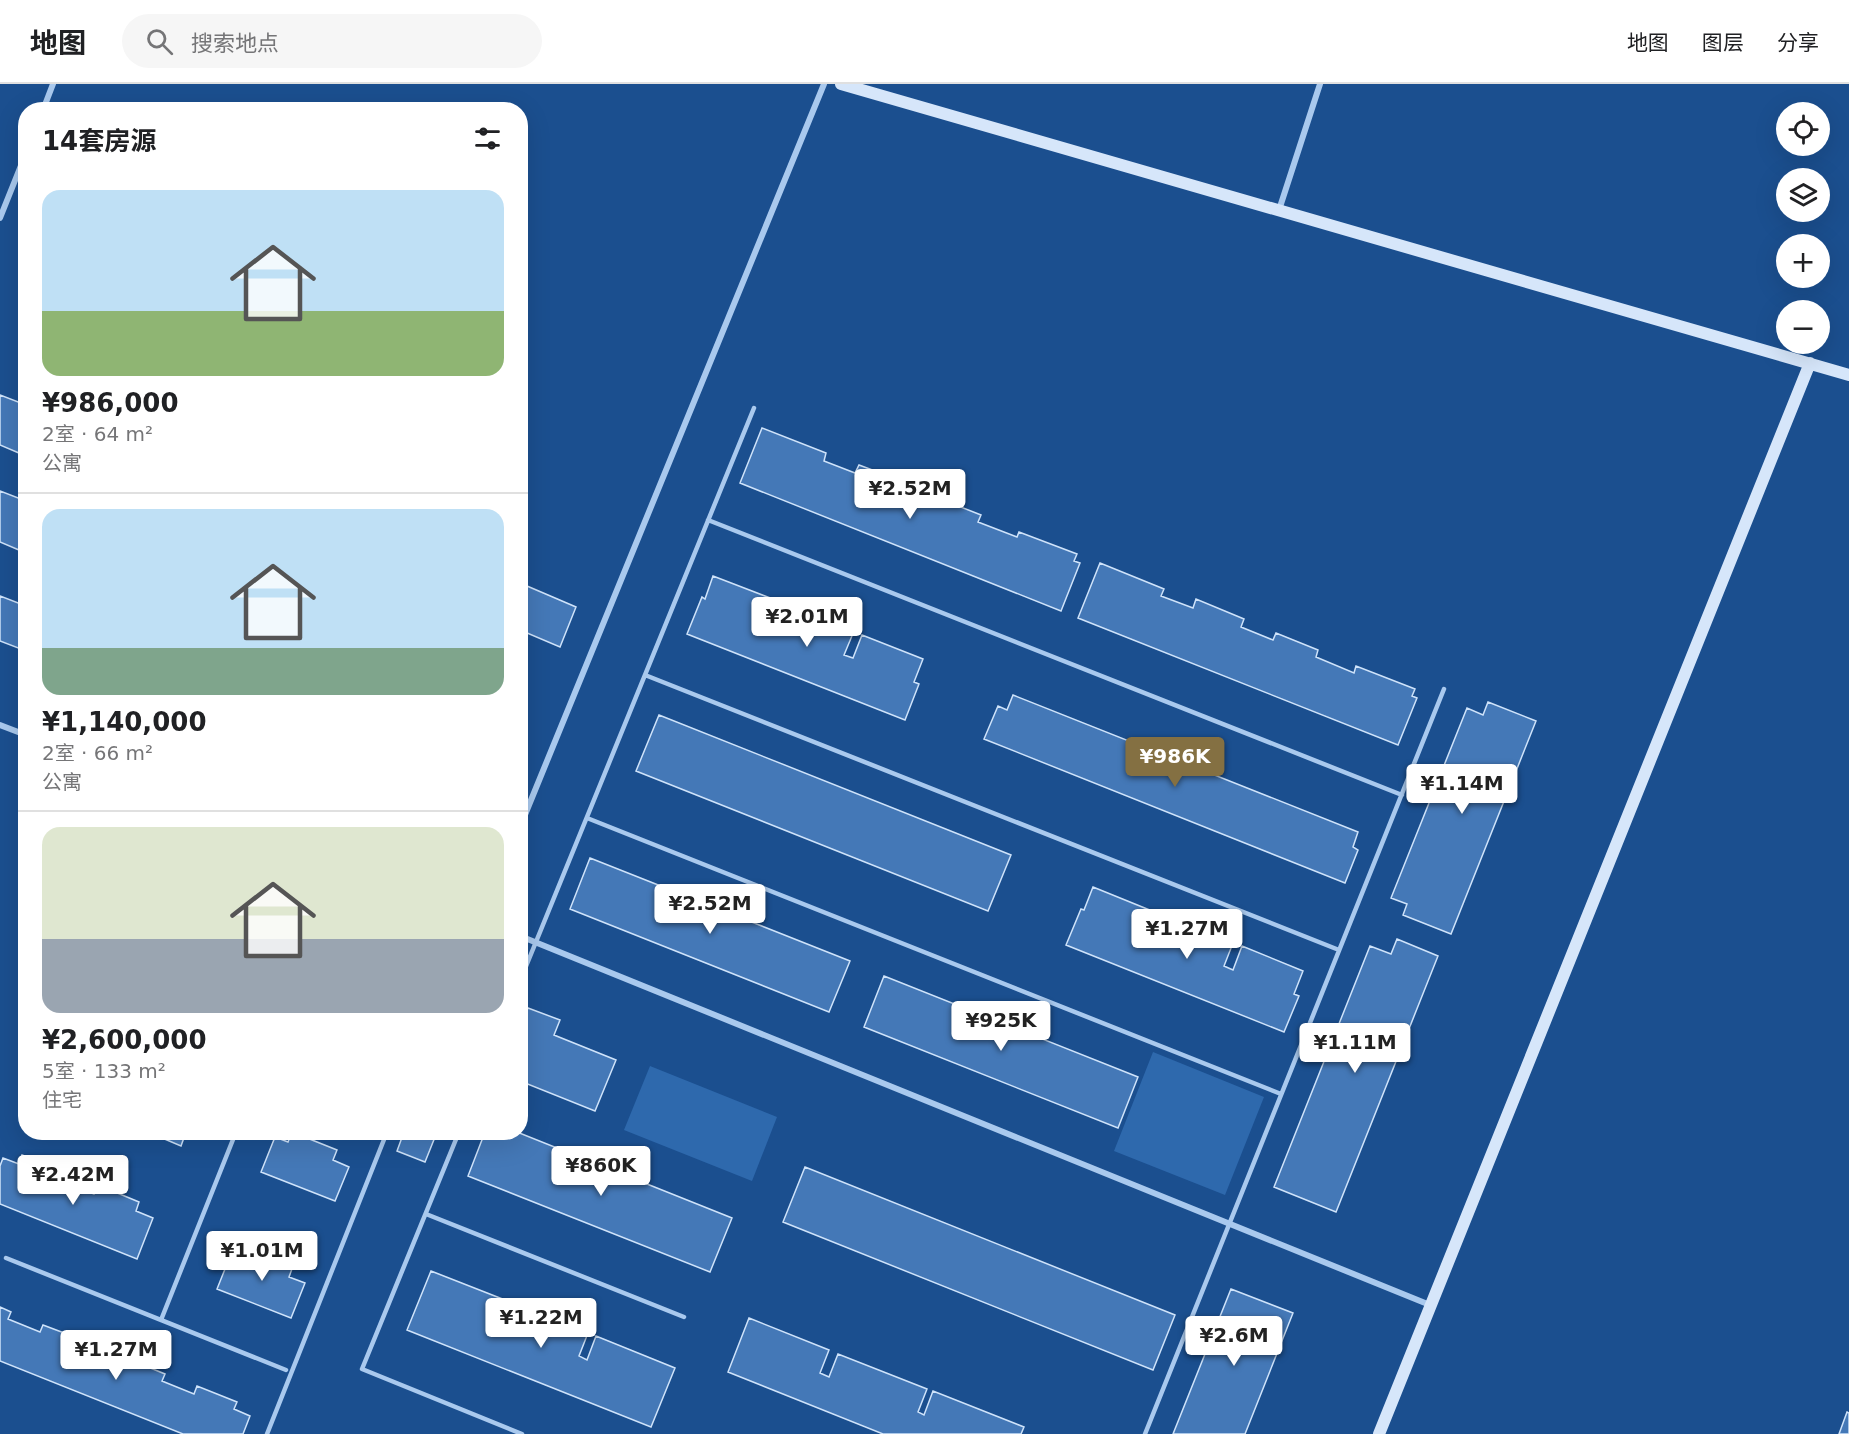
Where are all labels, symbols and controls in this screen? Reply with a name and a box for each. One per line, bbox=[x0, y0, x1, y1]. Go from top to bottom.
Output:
search box bbox=[122, 14, 542, 68]
icon: search bbox=[143, 25, 176, 58]
text: 地图 bbox=[30, 27, 86, 60]
text: 搜索地点 bbox=[191, 31, 279, 56]
text: 地图 bbox=[1627, 31, 1669, 55]
text: 图层 bbox=[1702, 31, 1744, 55]
text: 分享 bbox=[1777, 31, 1819, 55]
map controls bbox=[1776, 102, 1830, 354]
button: locate bbox=[1776, 102, 1830, 156]
icon: filters bbox=[471, 122, 504, 155]
text: 14套房源 bbox=[42, 126, 156, 156]
button: layers bbox=[1776, 168, 1830, 222]
icon: home bbox=[219, 229, 327, 337]
button: + bbox=[1776, 234, 1830, 288]
button: − bbox=[1776, 300, 1830, 354]
text: ¥986,000 bbox=[42, 388, 179, 418]
text: 2室 · 64 m² bbox=[42, 422, 153, 446]
text: 公寓 bbox=[42, 451, 82, 475]
pin: ¥2.52M bbox=[861, 469, 959, 520]
text: ¥2.52M bbox=[868, 476, 952, 500]
icon: home bbox=[219, 548, 327, 656]
pin: ¥2.01M bbox=[758, 597, 856, 648]
text: ¥2.01M bbox=[765, 604, 849, 628]
text: ¥1,140,000 bbox=[42, 707, 206, 737]
pin: ¥986K bbox=[1133, 737, 1217, 788]
text: 2室 · 66 m² bbox=[42, 741, 153, 765]
text: ¥986K bbox=[1139, 744, 1211, 768]
pin: ¥1.14M bbox=[1413, 764, 1511, 815]
text: 公寓 bbox=[42, 770, 82, 794]
text: ¥1.14M bbox=[1420, 771, 1504, 795]
icon: home bbox=[219, 866, 327, 974]
pin: ¥2.52M bbox=[661, 884, 759, 935]
text: ¥2.52M bbox=[668, 891, 752, 915]
pin: ¥1.27M bbox=[1138, 909, 1236, 960]
text: ¥1.27M bbox=[1145, 916, 1229, 940]
pin: ¥925K bbox=[959, 1001, 1043, 1052]
text: ¥925K bbox=[965, 1008, 1037, 1032]
pin: ¥1.11M bbox=[1306, 1023, 1404, 1074]
text: ¥2,600,000 bbox=[42, 1025, 206, 1055]
text: ¥1.11M bbox=[1313, 1030, 1397, 1054]
text: 5室 · 133 m² bbox=[42, 1059, 166, 1083]
text: 住宅 bbox=[42, 1088, 82, 1112]
pin: ¥860K bbox=[559, 1146, 643, 1197]
text: ¥860K bbox=[565, 1153, 637, 1177]
pin: ¥2.42M bbox=[24, 1155, 122, 1206]
text: ¥2.42M bbox=[31, 1162, 115, 1186]
pin: ¥1.01M bbox=[213, 1231, 311, 1282]
text: ¥1.01M bbox=[220, 1238, 304, 1262]
pin: ¥1.22M bbox=[492, 1298, 590, 1349]
text: ¥1.22M bbox=[499, 1305, 583, 1329]
pin: ¥2.6M bbox=[1192, 1316, 1276, 1367]
text: ¥2.6M bbox=[1199, 1323, 1269, 1347]
pin: ¥1.27M bbox=[67, 1330, 165, 1381]
text: ¥1.27M bbox=[74, 1337, 158, 1361]

